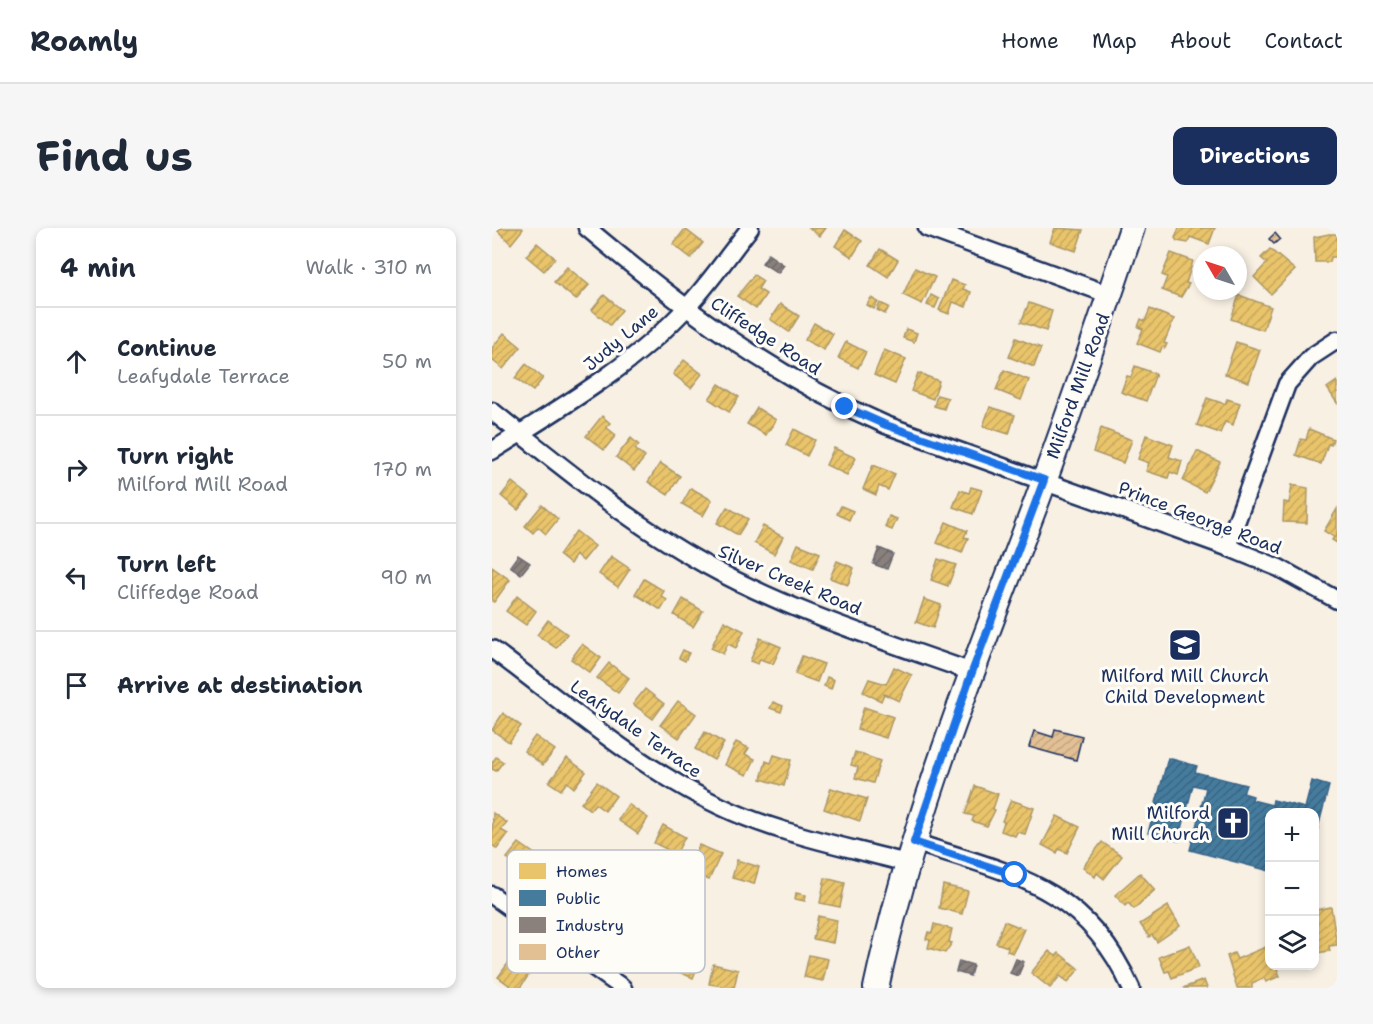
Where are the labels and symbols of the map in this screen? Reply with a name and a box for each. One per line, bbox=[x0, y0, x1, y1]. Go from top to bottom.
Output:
north arrow bbox=[1193, 246, 1247, 300]
street label: Cliffedge Road bbox=[706, 291, 826, 381]
street label: Judy Lane bbox=[579, 300, 663, 376]
street label: Milford Mill Road bbox=[1040, 310, 1116, 462]
route end bbox=[831, 393, 857, 419]
street label: Prince George Road bbox=[1115, 476, 1285, 560]
street label: Silver Creek Road bbox=[715, 539, 865, 621]
school or university icon: Milford Mill Church Child Development bbox=[1167, 627, 1203, 663]
place label: Milford Mill Church Child Development bbox=[1101, 664, 1269, 709]
street label: Leafydale Terrace bbox=[565, 675, 707, 783]
place label: Milford Mill Church bbox=[1111, 801, 1210, 846]
church icon: Milford Mill Church bbox=[1215, 805, 1251, 841]
legend bbox=[507, 850, 705, 973]
text: Homes bbox=[556, 861, 608, 882]
route start bbox=[1001, 861, 1027, 887]
text: Public bbox=[556, 888, 601, 909]
text: Industry bbox=[556, 915, 624, 936]
text: Other bbox=[556, 942, 600, 963]

